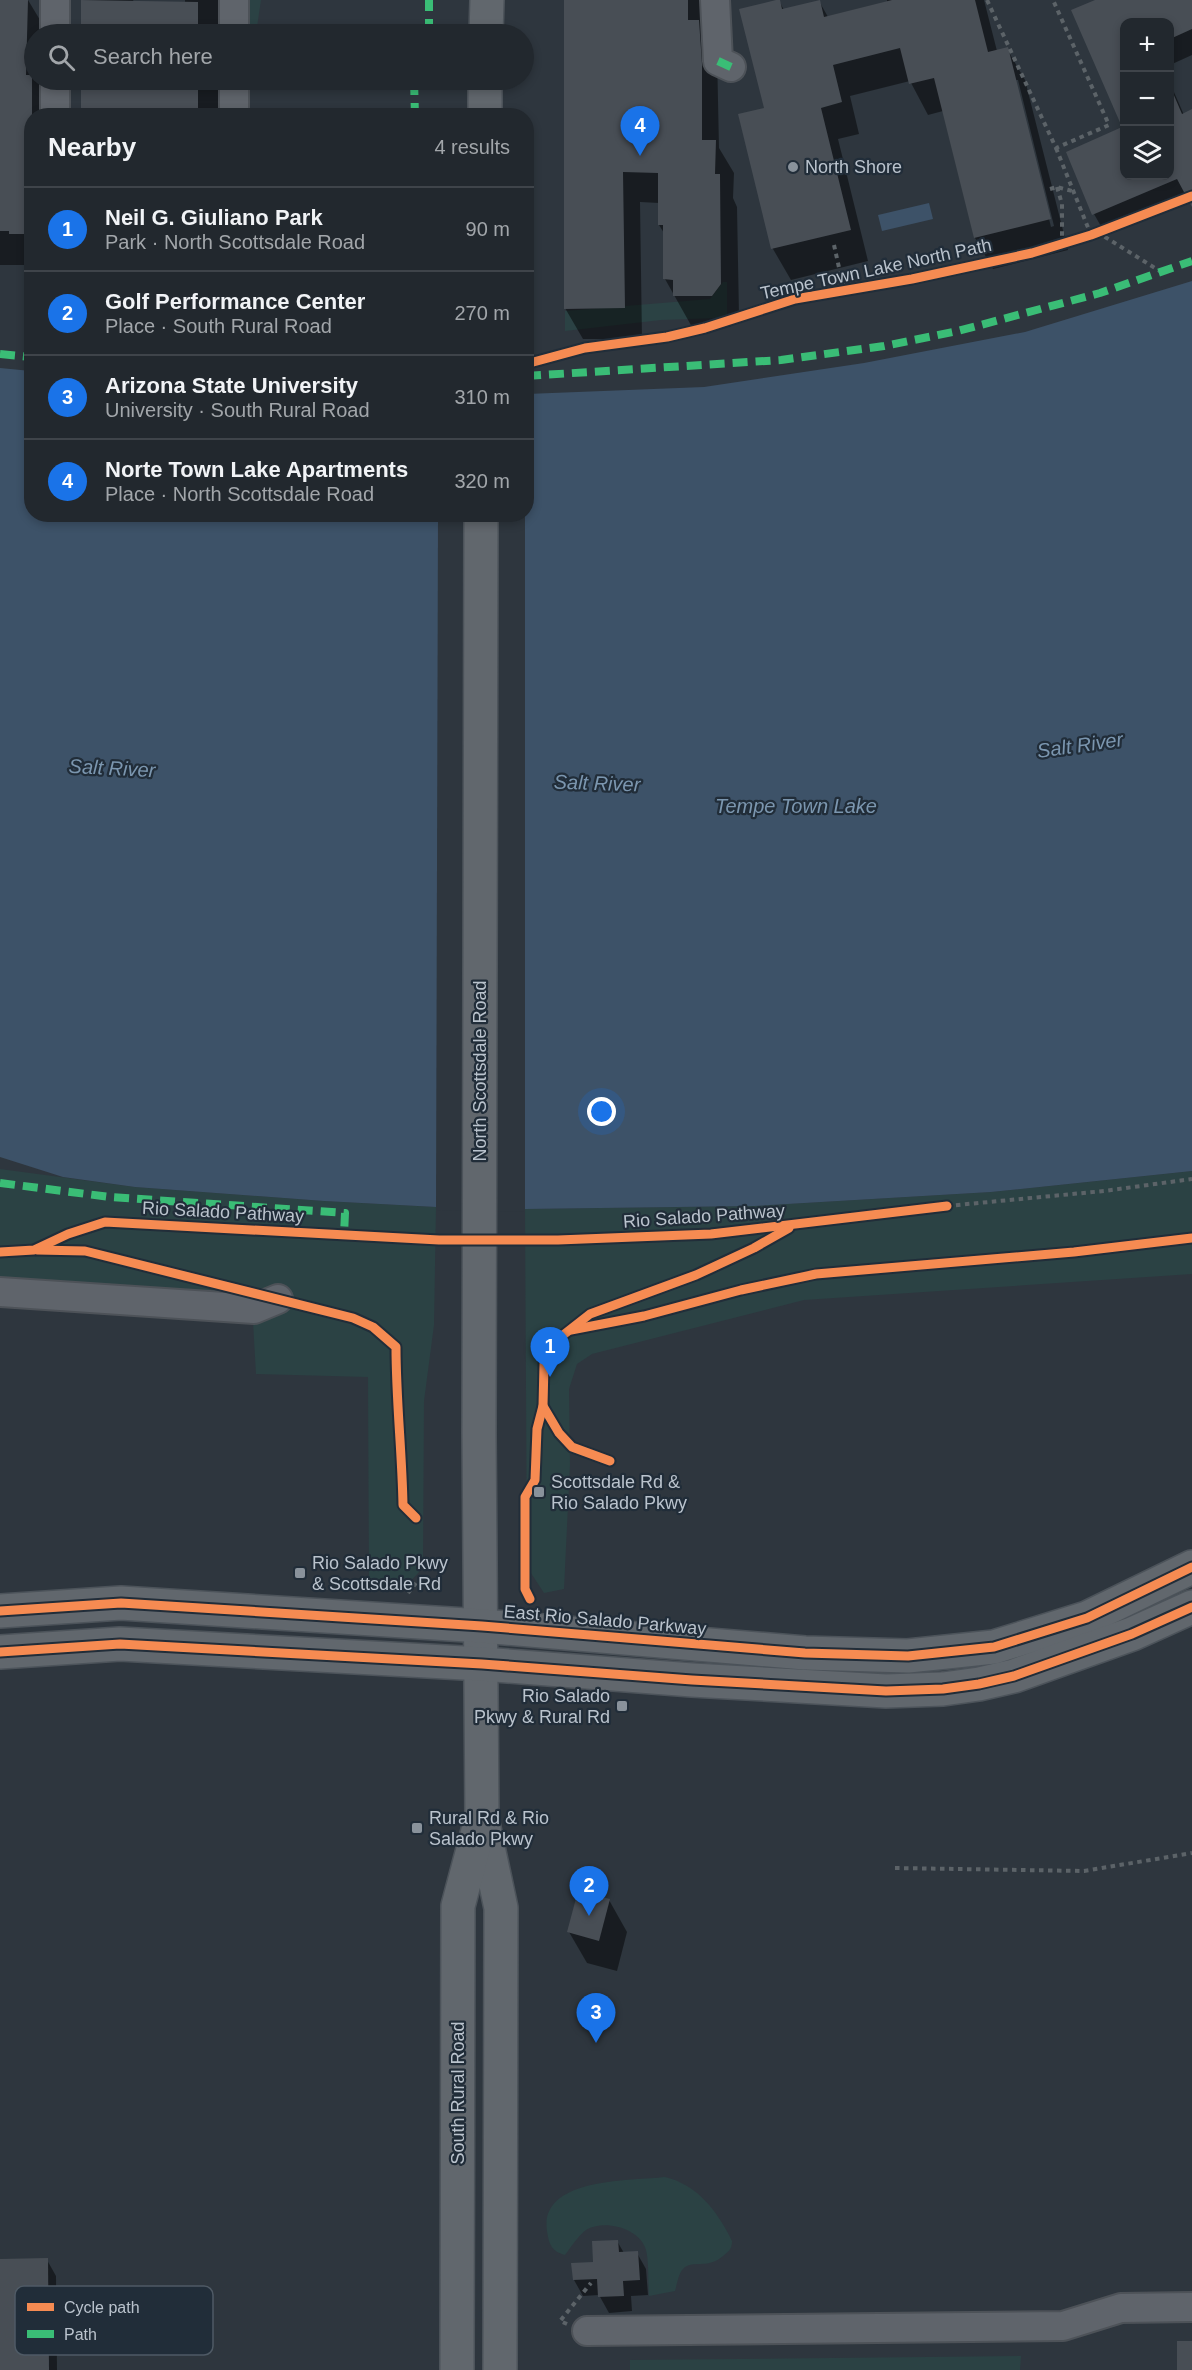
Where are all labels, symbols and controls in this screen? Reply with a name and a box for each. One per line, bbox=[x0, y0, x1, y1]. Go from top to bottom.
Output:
map controls bbox=[1120, 18, 1174, 180]
button: + bbox=[1120, 18, 1174, 72]
search box bbox=[24, 24, 534, 90]
icon: search bbox=[45, 41, 78, 74]
text: Search here bbox=[93, 44, 213, 69]
button: − bbox=[1120, 72, 1174, 126]
pin: 4 bbox=[620, 106, 660, 156]
button: layers bbox=[1120, 126, 1174, 180]
text: Nearby bbox=[48, 132, 136, 162]
text: 4 results bbox=[434, 136, 510, 158]
place label: North Shore bbox=[805, 157, 902, 177]
marker: North Shore bbox=[786, 160, 800, 174]
text: Neil G. Giuliano Park bbox=[105, 205, 323, 230]
text: 1 bbox=[62, 218, 73, 240]
text: 90 m bbox=[466, 218, 510, 240]
text: Park · North Scottsdale Road bbox=[105, 231, 365, 253]
street label: Tempe Town Lake North Path bbox=[759, 235, 993, 303]
text: Golf Performance Center bbox=[105, 289, 365, 314]
text: 2 bbox=[62, 302, 73, 324]
text: 270 m bbox=[454, 302, 510, 324]
text: Place · South Rural Road bbox=[105, 315, 332, 337]
text: Arizona State University bbox=[105, 373, 358, 398]
text: 3 bbox=[62, 386, 73, 408]
text: 310 m bbox=[454, 386, 510, 408]
text: University · South Rural Road bbox=[105, 399, 370, 421]
text: Norte Town Lake Apartments bbox=[105, 457, 408, 482]
text: 4 bbox=[62, 470, 73, 492]
text: 320 m bbox=[454, 470, 510, 492]
text: Place · North Scottsdale Road bbox=[105, 483, 374, 505]
water label: Salt River bbox=[1036, 728, 1126, 762]
water label: Salt River bbox=[68, 755, 157, 781]
water label: Salt River bbox=[553, 770, 642, 796]
water label: Tempe Town Lake bbox=[715, 795, 877, 817]
street label: North Scottsdale Road bbox=[470, 980, 490, 1162]
your location bbox=[587, 1097, 616, 1126]
street label: Rio Salado Pathway bbox=[142, 1198, 304, 1226]
street label: Rio Salado Pathway bbox=[622, 1200, 786, 1232]
pin: 1 bbox=[530, 1328, 570, 1377]
place label: Scottsdale Rd & Rio Salado Pkwy bbox=[551, 1472, 687, 1513]
marker: Scottsdale Rd & Rio Salado Pkwy bbox=[532, 1485, 546, 1499]
place label: Rio Salado Pkwy & Scottsdale Rd bbox=[312, 1553, 448, 1594]
marker: Rio Salado Pkwy & Scottsdale Rd bbox=[293, 1566, 307, 1580]
street label: East Rio Salado Parkway bbox=[503, 1601, 707, 1639]
place label: Rio Salado Pkwy & Rural Rd bbox=[474, 1686, 610, 1727]
marker: Rio Salado Pkwy & Rural Rd bbox=[615, 1699, 629, 1713]
place label: Rural Rd & Rio Salado Pkwy bbox=[429, 1808, 549, 1849]
marker: Rural Rd & Rio Salado Pkwy bbox=[410, 1821, 424, 1835]
pin: 2 bbox=[570, 1866, 608, 1916]
pin: 3 bbox=[576, 1994, 616, 2043]
street label: South Rural Road bbox=[448, 2021, 468, 2165]
legend bbox=[15, 2286, 213, 2355]
text: Cycle path bbox=[64, 2299, 140, 2316]
text: Path bbox=[64, 2326, 97, 2343]

